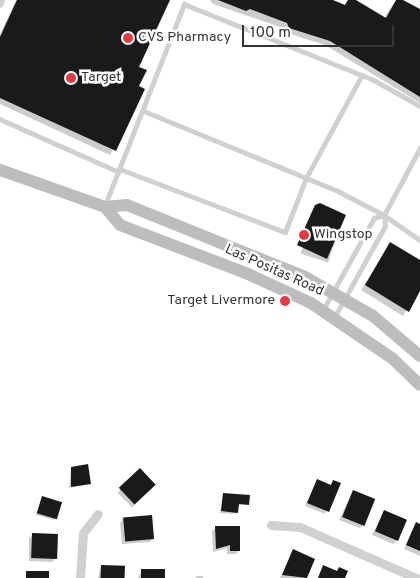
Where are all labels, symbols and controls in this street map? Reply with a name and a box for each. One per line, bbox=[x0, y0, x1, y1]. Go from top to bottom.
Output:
scale bar bbox=[245, 15, 398, 47]
text: 100 m bbox=[250, 24, 291, 43]
place label: CVS Pharmacy bbox=[138, 30, 231, 46]
marker: CVS Pharmacy bbox=[122, 32, 134, 44]
place label: Target bbox=[81, 70, 121, 86]
marker: Target bbox=[65, 72, 77, 84]
place label: Wingstop bbox=[314, 227, 373, 243]
marker: Wingstop bbox=[298, 229, 310, 241]
street label: Las Positas Road bbox=[222, 242, 326, 300]
place label: Target Livermore bbox=[167, 293, 275, 309]
marker: Target Livermore bbox=[279, 295, 291, 307]

